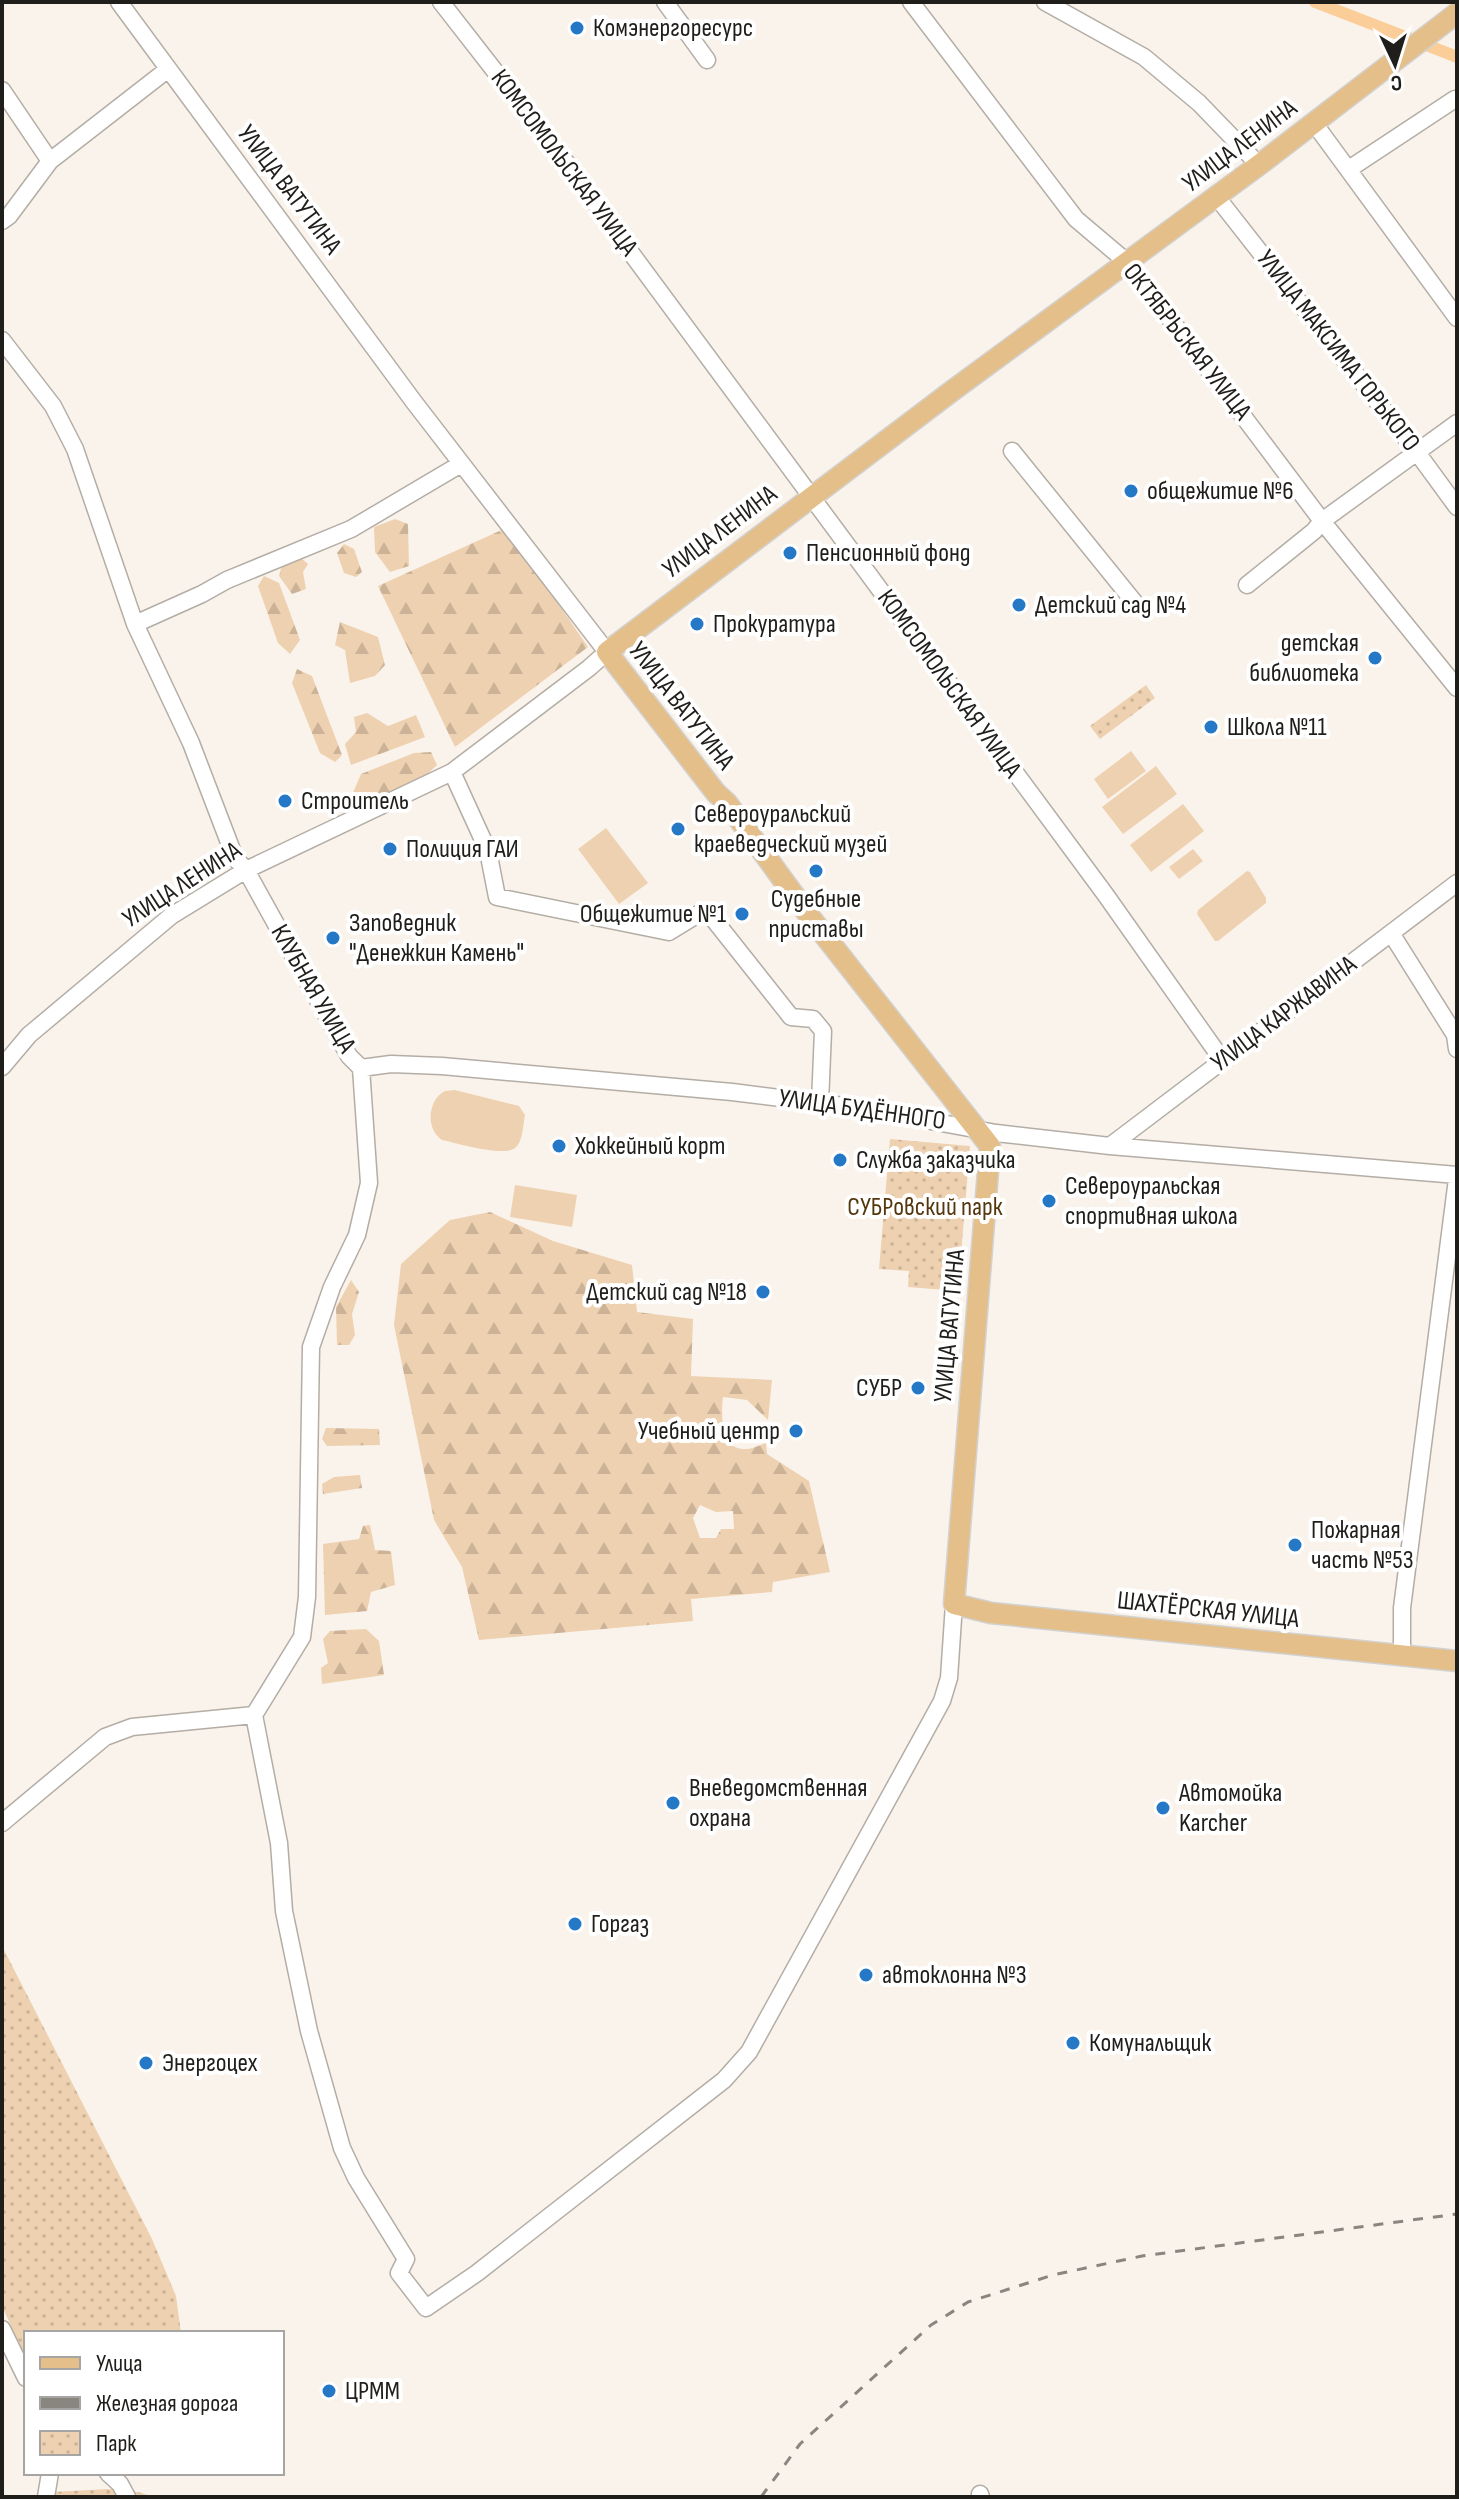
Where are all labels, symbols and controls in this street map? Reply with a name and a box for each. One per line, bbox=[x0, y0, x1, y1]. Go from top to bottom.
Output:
place label: Комэнергоресурс bbox=[593, 13, 753, 44]
marker: Комэнергоресурс bbox=[568, 19, 586, 37]
north arrow bbox=[1355, 24, 1435, 104]
street label: КОМСОМОЛЬСКАЯ УЛИЦА bbox=[484, 64, 645, 263]
text: С bbox=[1390, 69, 1403, 96]
street label: УЛИЦА ЛЕНИНА bbox=[1177, 92, 1304, 199]
street label: УЛИЦА ВАТУТИНА bbox=[230, 119, 348, 261]
street label: УЛИЦА МАКСИМА ГОРЬКОГО bbox=[1250, 244, 1426, 458]
street label: ОКТЯБРЬСКАЯ УЛИЦА bbox=[1116, 257, 1258, 427]
place label: общежитие №6 bbox=[1147, 476, 1294, 507]
street label: УЛИЦА ЛЕНИНА bbox=[657, 478, 784, 585]
marker: общежитие №6 bbox=[1122, 482, 1140, 500]
place label: Пенсионный фонд bbox=[806, 538, 971, 569]
marker: Пенсионный фонд bbox=[781, 544, 799, 562]
street label: КОМСОМОЛЬСКАЯ УЛИЦА bbox=[870, 584, 1028, 785]
place label: Детский сад №4 bbox=[1035, 590, 1186, 621]
marker: Детский сад №4 bbox=[1010, 596, 1028, 614]
place label: Прокуратура bbox=[713, 609, 836, 640]
marker: Прокуратура bbox=[688, 615, 706, 633]
place label: детская библиотека bbox=[1249, 628, 1359, 689]
street label: УЛИЦА ВАТУТИНА bbox=[621, 636, 741, 777]
marker: детская библиотека bbox=[1366, 649, 1384, 667]
place label: Школа №11 bbox=[1227, 712, 1327, 743]
marker: Школа №11 bbox=[1202, 718, 1220, 736]
place label: Строитель bbox=[301, 786, 409, 817]
marker: Строитель bbox=[276, 792, 294, 810]
place label: Североуральский краеведческий музей bbox=[694, 799, 887, 860]
marker: Североуральский краеведческий музей bbox=[669, 820, 687, 838]
place label: Полиция ГАИ bbox=[406, 834, 519, 865]
street label: УЛИЦА ЛЕНИНА bbox=[117, 835, 248, 935]
marker: Полиция ГАИ bbox=[381, 840, 399, 858]
marker: Судебные приставы bbox=[807, 862, 825, 880]
place label: Судебные приставы bbox=[768, 884, 864, 945]
place label: Общежитие №1 bbox=[580, 899, 726, 930]
marker: Общежитие №1 bbox=[733, 905, 751, 923]
place label: Заповедник "Денежкин Камень" bbox=[349, 908, 524, 969]
street label: КЛУБНАЯ УЛИЦА bbox=[264, 919, 363, 1059]
marker: Заповедник "Денежкин Камень" bbox=[324, 929, 342, 947]
street label: УЛИЦА КАРЖАВИНА bbox=[1205, 949, 1363, 1079]
street label: УЛИЦА БУДЁННОГО bbox=[777, 1083, 947, 1137]
place label: Хоккейный корт bbox=[574, 1131, 725, 1162]
marker: Хоккейный корт bbox=[550, 1137, 568, 1155]
place label: Служба заказчика bbox=[856, 1145, 1016, 1176]
marker: Служба заказчика bbox=[831, 1151, 849, 1169]
place label: Североуральская спортивная школа bbox=[1065, 1171, 1238, 1232]
park label: СУБРовский парк bbox=[847, 1192, 1003, 1223]
marker: Североуральская спортивная школа bbox=[1040, 1192, 1058, 1210]
street label: УЛИЦА ВАТУТИНА bbox=[928, 1247, 972, 1404]
place label: Детский сад №18 bbox=[586, 1277, 747, 1308]
marker: Детский сад №18 bbox=[754, 1283, 772, 1301]
place label: СУБР bbox=[856, 1373, 902, 1404]
marker: СУБР bbox=[909, 1379, 927, 1397]
place label: Учебный центр bbox=[638, 1416, 780, 1447]
marker: Учебный центр bbox=[787, 1422, 805, 1440]
place label: Пожарная часть №53 bbox=[1311, 1515, 1414, 1576]
marker: Пожарная часть №53 bbox=[1286, 1536, 1304, 1554]
street label: ШАХТЁРСКАЯ УЛИЦА bbox=[1116, 1585, 1301, 1635]
place label: Вневедомственная охрана bbox=[689, 1773, 868, 1834]
place label: Автомойка Karcher bbox=[1178, 1778, 1282, 1839]
marker: Вневедомственная охрана bbox=[664, 1794, 682, 1812]
marker: Автомойка Karcher bbox=[1154, 1799, 1172, 1817]
place label: Горгаз bbox=[591, 1909, 649, 1940]
marker: Горгаз bbox=[566, 1915, 584, 1933]
place label: автоклонна №3 bbox=[882, 1960, 1027, 1991]
marker: автоклонна №3 bbox=[857, 1966, 875, 1984]
place label: Комунальщик bbox=[1089, 2028, 1211, 2059]
marker: Комунальщик bbox=[1064, 2034, 1082, 2052]
place label: Энергоцех bbox=[162, 2048, 258, 2079]
marker: Энергоцех bbox=[137, 2054, 155, 2072]
legend bbox=[24, 2331, 284, 2475]
text: Улица bbox=[96, 2349, 142, 2378]
place label: ЦРММ bbox=[345, 2376, 400, 2407]
marker: ЦРММ bbox=[320, 2382, 338, 2400]
text: Железная дорога bbox=[96, 2389, 238, 2418]
text: Парк bbox=[96, 2429, 137, 2458]

